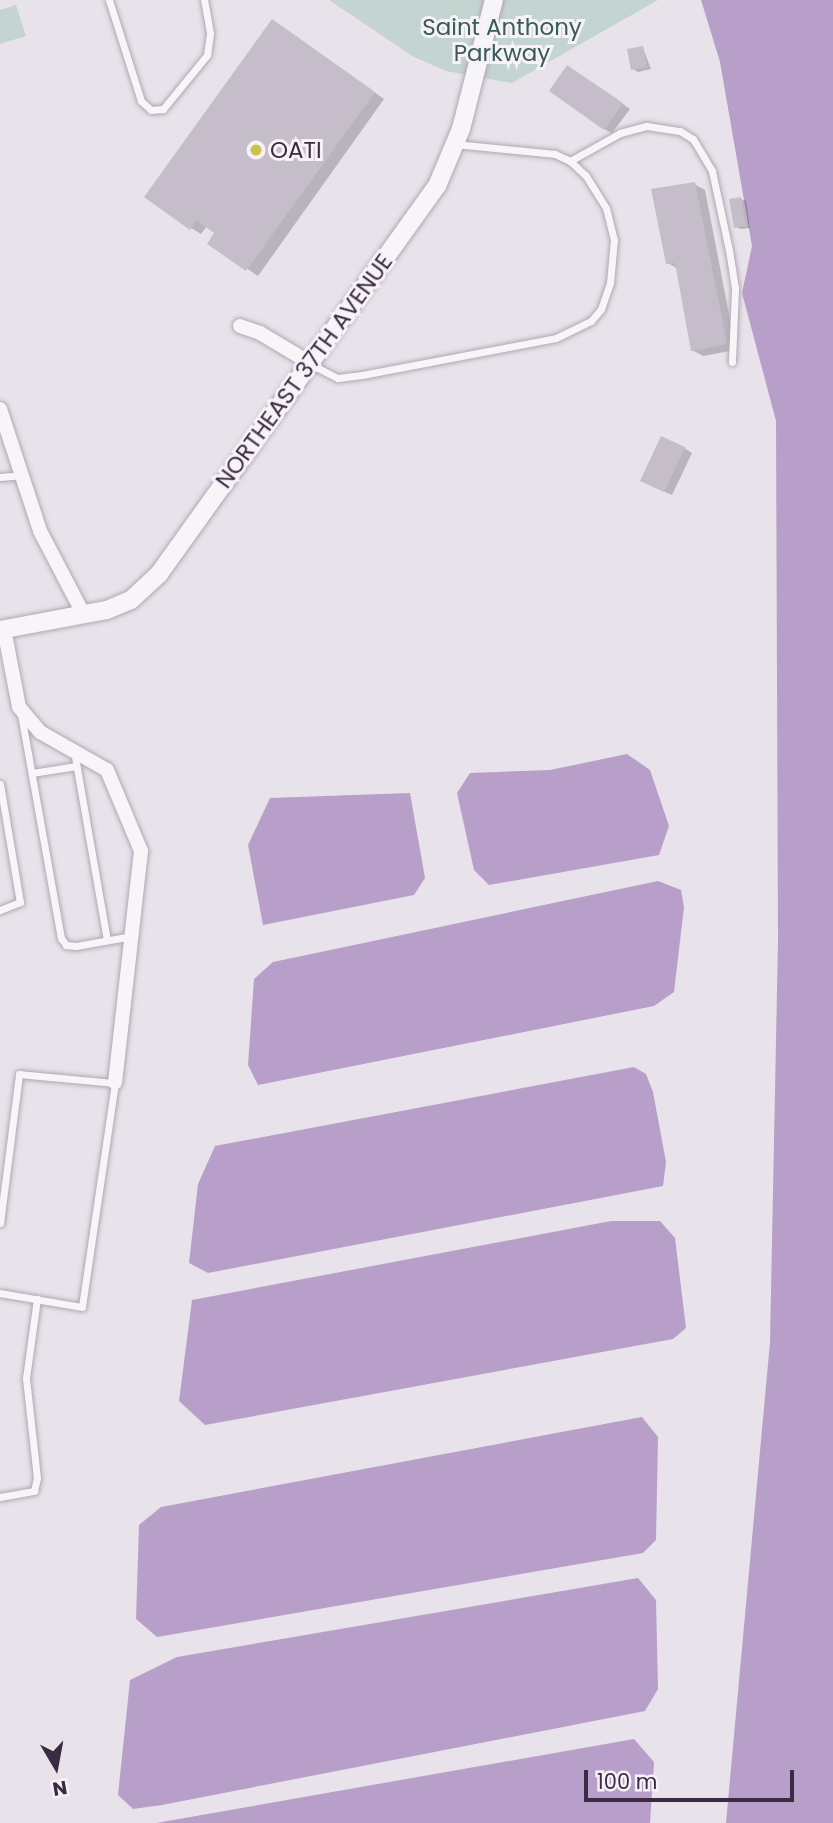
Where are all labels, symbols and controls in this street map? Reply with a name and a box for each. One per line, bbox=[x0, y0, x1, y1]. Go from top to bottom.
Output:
park label: Saint Anthony Parkway bbox=[422, 13, 582, 67]
place label: OATI bbox=[270, 136, 322, 164]
marker: OATI bbox=[248, 142, 264, 158]
street label: NORTHEAST 37TH AVENUE bbox=[210, 248, 398, 494]
north arrow bbox=[21, 1732, 91, 1802]
scale bar bbox=[588, 1756, 798, 1800]
text: 100 m bbox=[597, 1767, 657, 1796]
text: N bbox=[50, 1774, 69, 1803]

